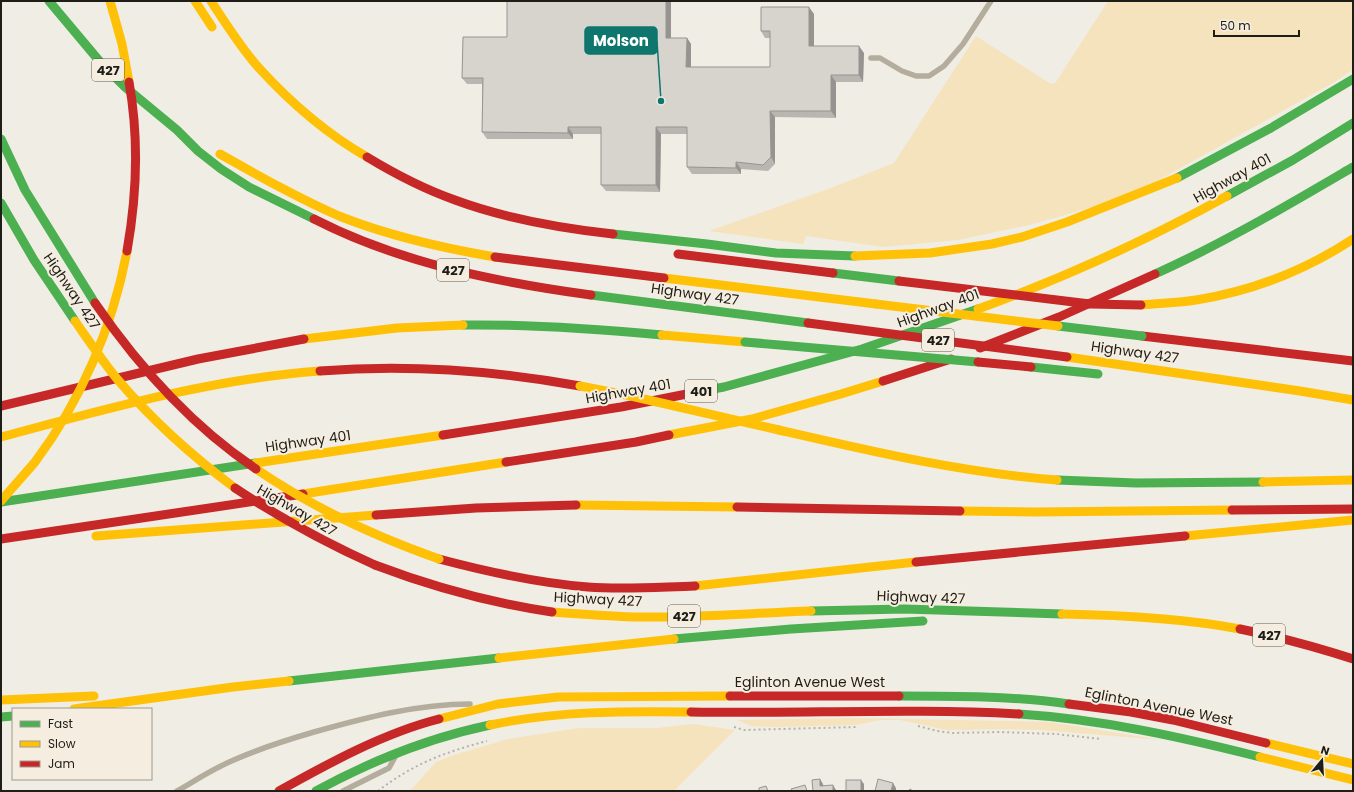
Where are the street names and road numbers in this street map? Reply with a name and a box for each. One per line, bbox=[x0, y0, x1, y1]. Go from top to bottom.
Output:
road number: 427 bbox=[92, 59, 124, 81]
street label: Highway 401 bbox=[1189, 148, 1275, 208]
street label: Highway 427 bbox=[39, 249, 105, 334]
road number: 427 bbox=[437, 259, 469, 281]
street label: Highway 427 bbox=[650, 278, 741, 310]
street label: Highway 401 bbox=[894, 284, 982, 332]
road number: 427 bbox=[922, 329, 954, 351]
street label: Highway 427 bbox=[1090, 336, 1181, 368]
street label: Highway 401 bbox=[584, 374, 672, 408]
road number: 401 bbox=[685, 380, 717, 402]
street label: Highway 401 bbox=[264, 425, 352, 457]
street label: Highway 427 bbox=[254, 479, 341, 541]
street label: Highway 427 bbox=[876, 585, 966, 609]
street label: Highway 427 bbox=[553, 587, 643, 611]
road number: 427 bbox=[668, 605, 700, 627]
road number: 427 bbox=[1253, 624, 1285, 646]
street label: Eglinton Avenue West bbox=[735, 672, 885, 692]
street label: Eglinton Avenue West bbox=[1083, 682, 1235, 730]

